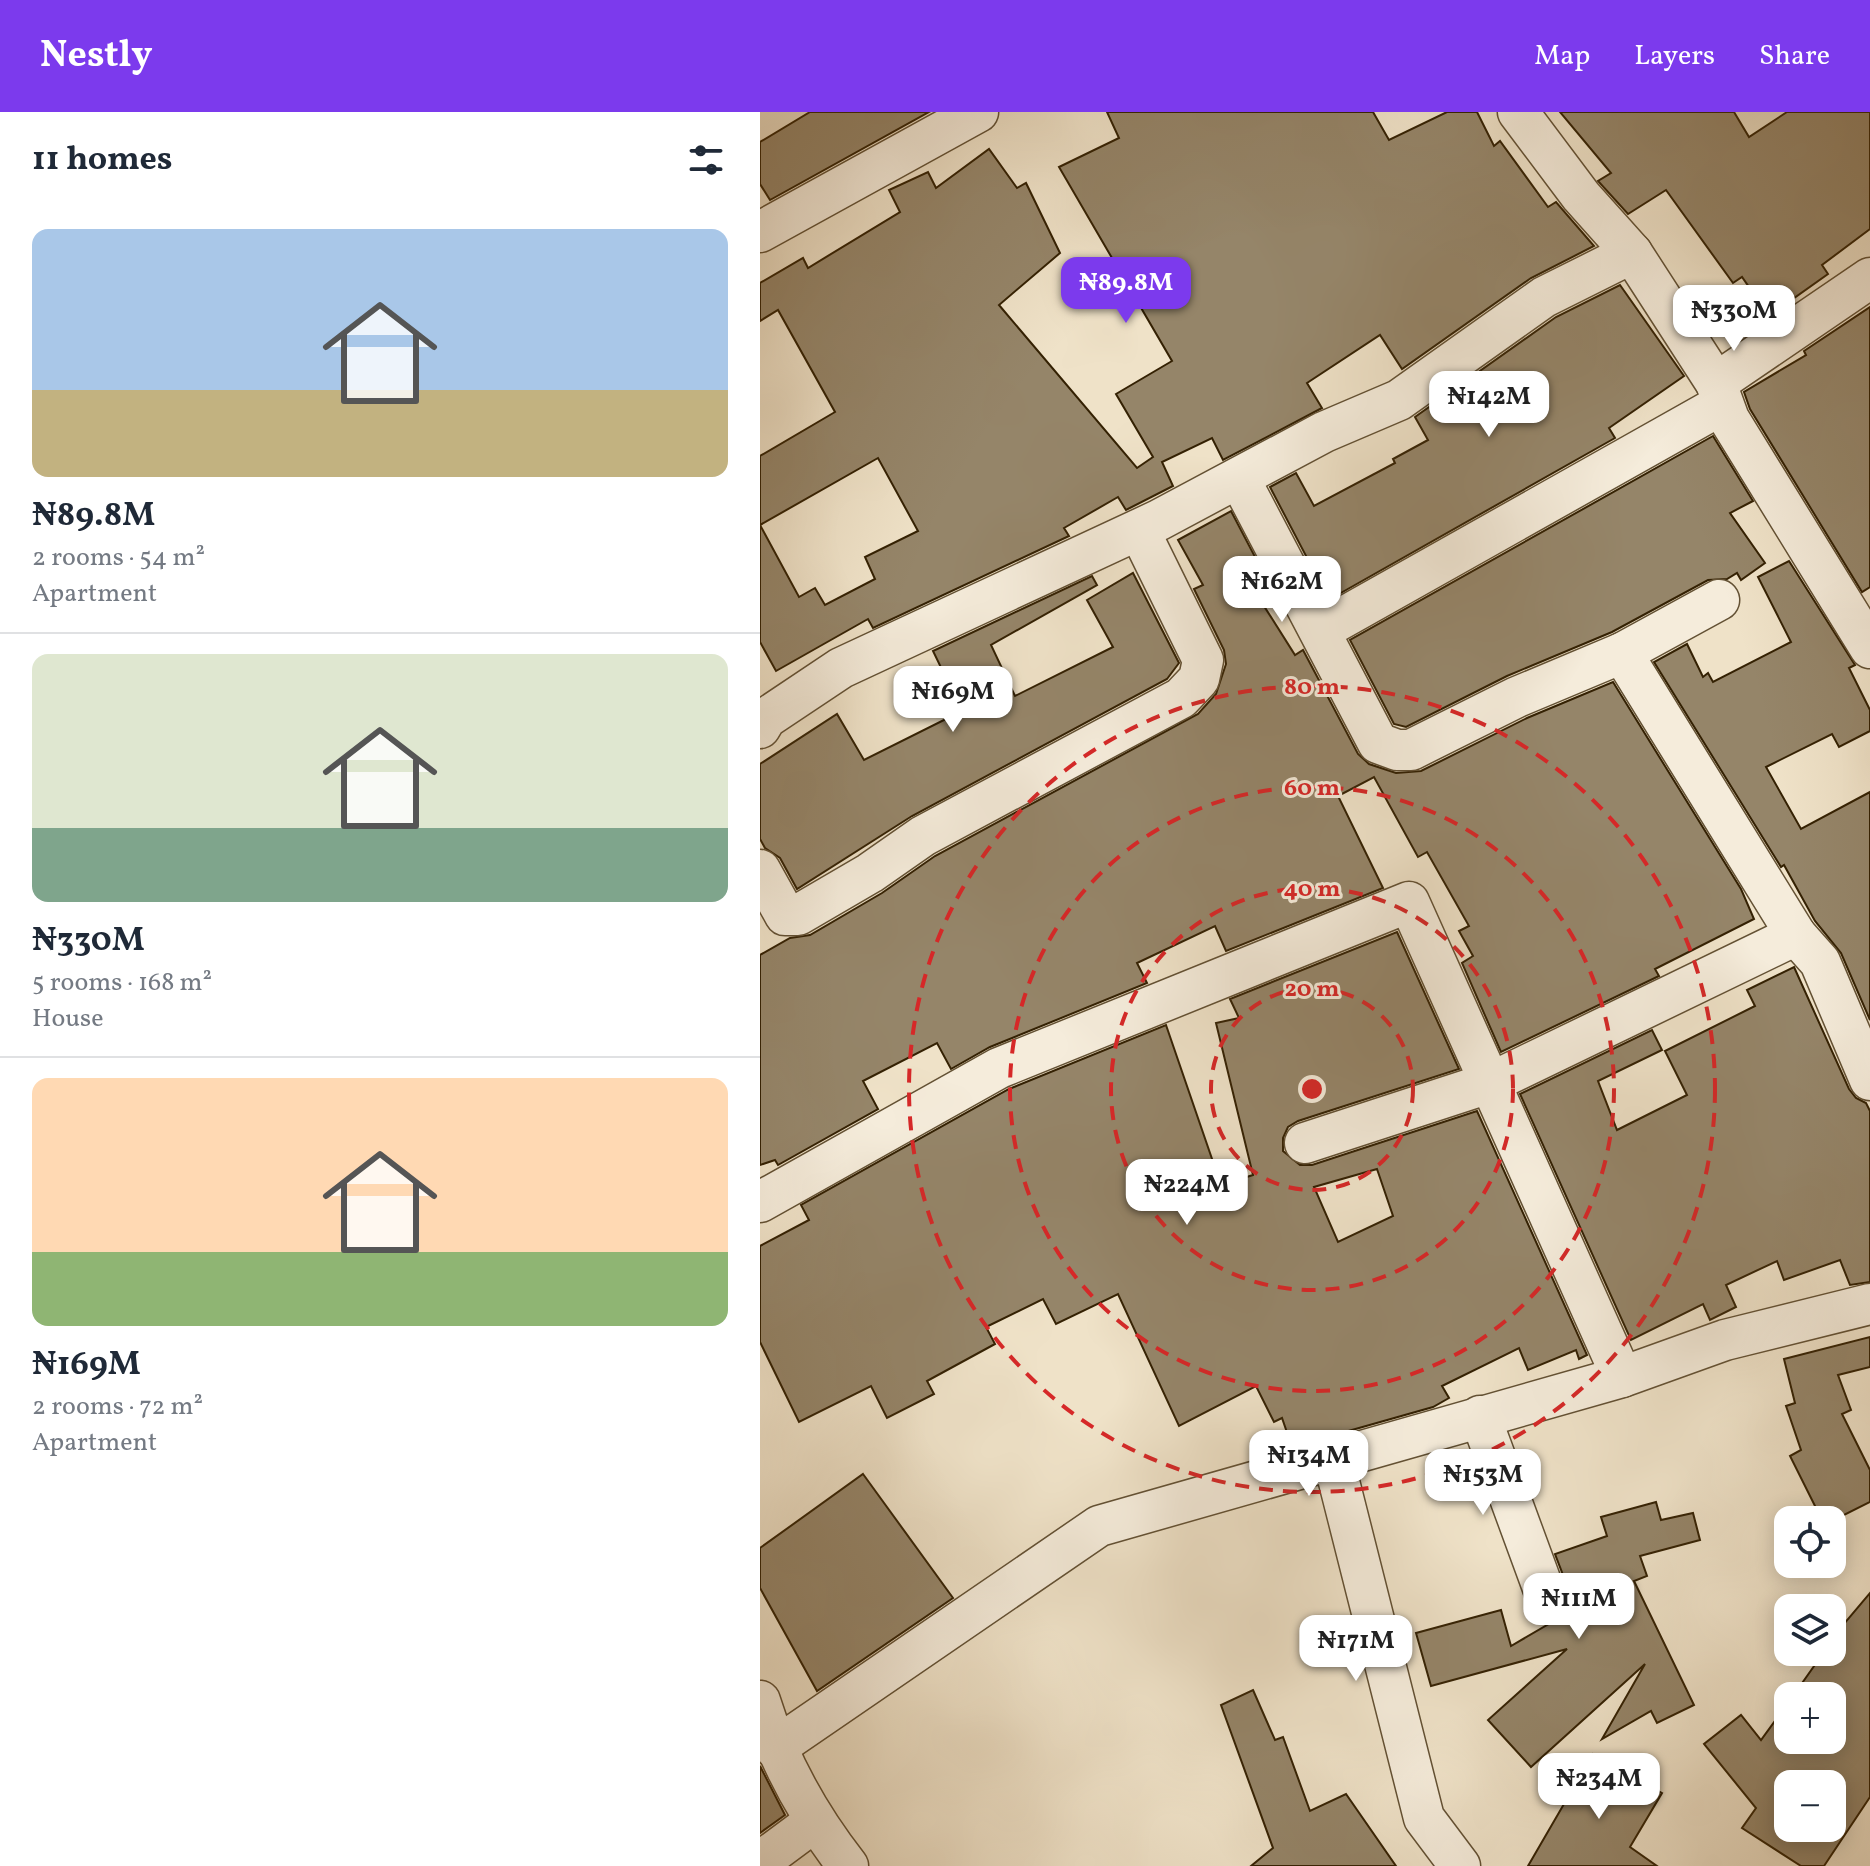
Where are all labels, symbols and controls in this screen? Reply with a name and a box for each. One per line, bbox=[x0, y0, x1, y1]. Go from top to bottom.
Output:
text: Nestly bbox=[40, 30, 153, 83]
text: Map bbox=[1534, 37, 1590, 76]
text: Layers bbox=[1634, 37, 1715, 76]
text: Share bbox=[1759, 37, 1830, 76]
text: 11 homes bbox=[32, 137, 172, 184]
icon: filters bbox=[684, 138, 728, 182]
pin: ₦89.8M bbox=[1061, 257, 1191, 325]
text: ₦89.8M bbox=[1079, 265, 1173, 301]
icon: home bbox=[308, 281, 452, 425]
pin: ₦330M bbox=[1678, 285, 1790, 353]
text: ₦330M bbox=[1691, 293, 1777, 329]
pin: ₦142M bbox=[1433, 371, 1545, 439]
text: ₦142M bbox=[1447, 379, 1531, 415]
text: ₦89.8M bbox=[32, 493, 155, 540]
text: 2 rooms · 54 m² bbox=[32, 540, 205, 576]
pin: ₦162M bbox=[1226, 556, 1338, 624]
text: ₦162M bbox=[1241, 564, 1323, 600]
text: Apartment bbox=[32, 576, 157, 612]
pin: ₦169M bbox=[897, 666, 1009, 734]
text: 80 m bbox=[1284, 671, 1340, 705]
text: ₦169M bbox=[911, 674, 995, 710]
icon: home bbox=[308, 706, 452, 850]
text: 60 m bbox=[1284, 772, 1340, 806]
text: 40 m bbox=[1284, 873, 1340, 907]
text: ₦330M bbox=[32, 918, 145, 965]
text: 5 rooms · 168 m² bbox=[32, 965, 212, 1001]
text: 20 m bbox=[1284, 973, 1340, 1007]
text: House bbox=[32, 1001, 104, 1037]
centre of rings bbox=[1298, 1075, 1326, 1103]
icon: home bbox=[308, 1130, 452, 1274]
pin: ₦224M bbox=[1131, 1159, 1243, 1227]
text: ₦224M bbox=[1144, 1167, 1230, 1203]
text: ₦169M bbox=[32, 1342, 141, 1389]
text: 2 rooms · 72 m² bbox=[32, 1389, 203, 1425]
text: Apartment bbox=[32, 1425, 157, 1461]
pin: ₦134M bbox=[1253, 1430, 1365, 1498]
text: ₦134M bbox=[1267, 1438, 1351, 1474]
pin: ₦153M bbox=[1427, 1449, 1539, 1517]
text: ₦153M bbox=[1443, 1457, 1523, 1493]
map controls bbox=[1774, 1506, 1846, 1842]
button: locate bbox=[1774, 1506, 1846, 1578]
pin: ₦111M bbox=[1523, 1573, 1635, 1641]
text: ₦111M bbox=[1541, 1581, 1617, 1617]
button: layers bbox=[1774, 1594, 1846, 1666]
pin: ₦171M bbox=[1300, 1615, 1412, 1683]
text: ₦171M bbox=[1317, 1623, 1395, 1659]
button: + bbox=[1774, 1682, 1846, 1754]
pin: ₦234M bbox=[1543, 1753, 1655, 1821]
text: ₦234M bbox=[1556, 1761, 1642, 1797]
button: − bbox=[1774, 1770, 1846, 1842]

